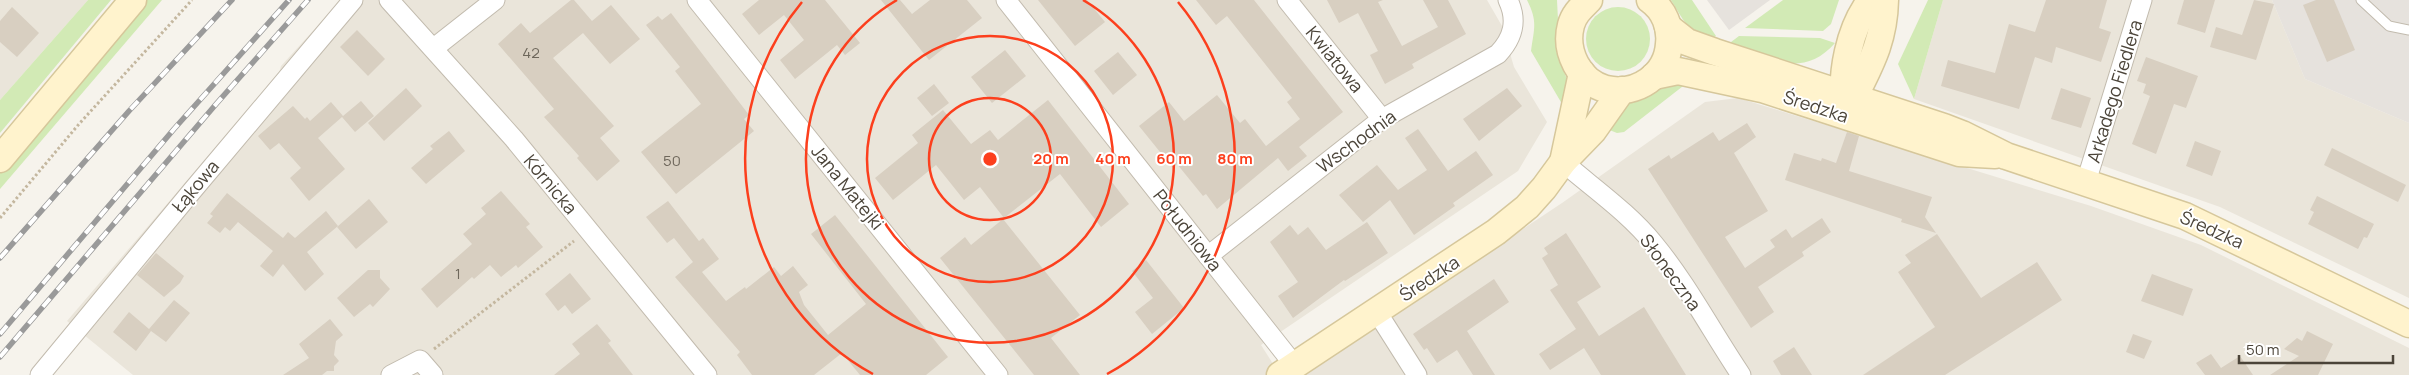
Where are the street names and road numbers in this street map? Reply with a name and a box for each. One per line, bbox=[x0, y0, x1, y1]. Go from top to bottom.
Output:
street label: Arkadego Fiedlera bbox=[2081, 17, 2147, 165]
street label: Kwiatowa bbox=[1301, 21, 1369, 97]
street label: Średzka bbox=[1780, 84, 1852, 128]
street label: Wschodnia bbox=[1311, 104, 1401, 178]
street label: Jana Matejki bbox=[806, 140, 890, 234]
street label: Kórnicka bbox=[519, 149, 583, 219]
street label: Łąkowa bbox=[166, 155, 224, 217]
street label: Południowa bbox=[1148, 184, 1228, 276]
street label: Średzka bbox=[2176, 204, 2248, 254]
street label: Słoneczna bbox=[1635, 229, 1707, 315]
street label: Średzka bbox=[1394, 250, 1464, 306]

